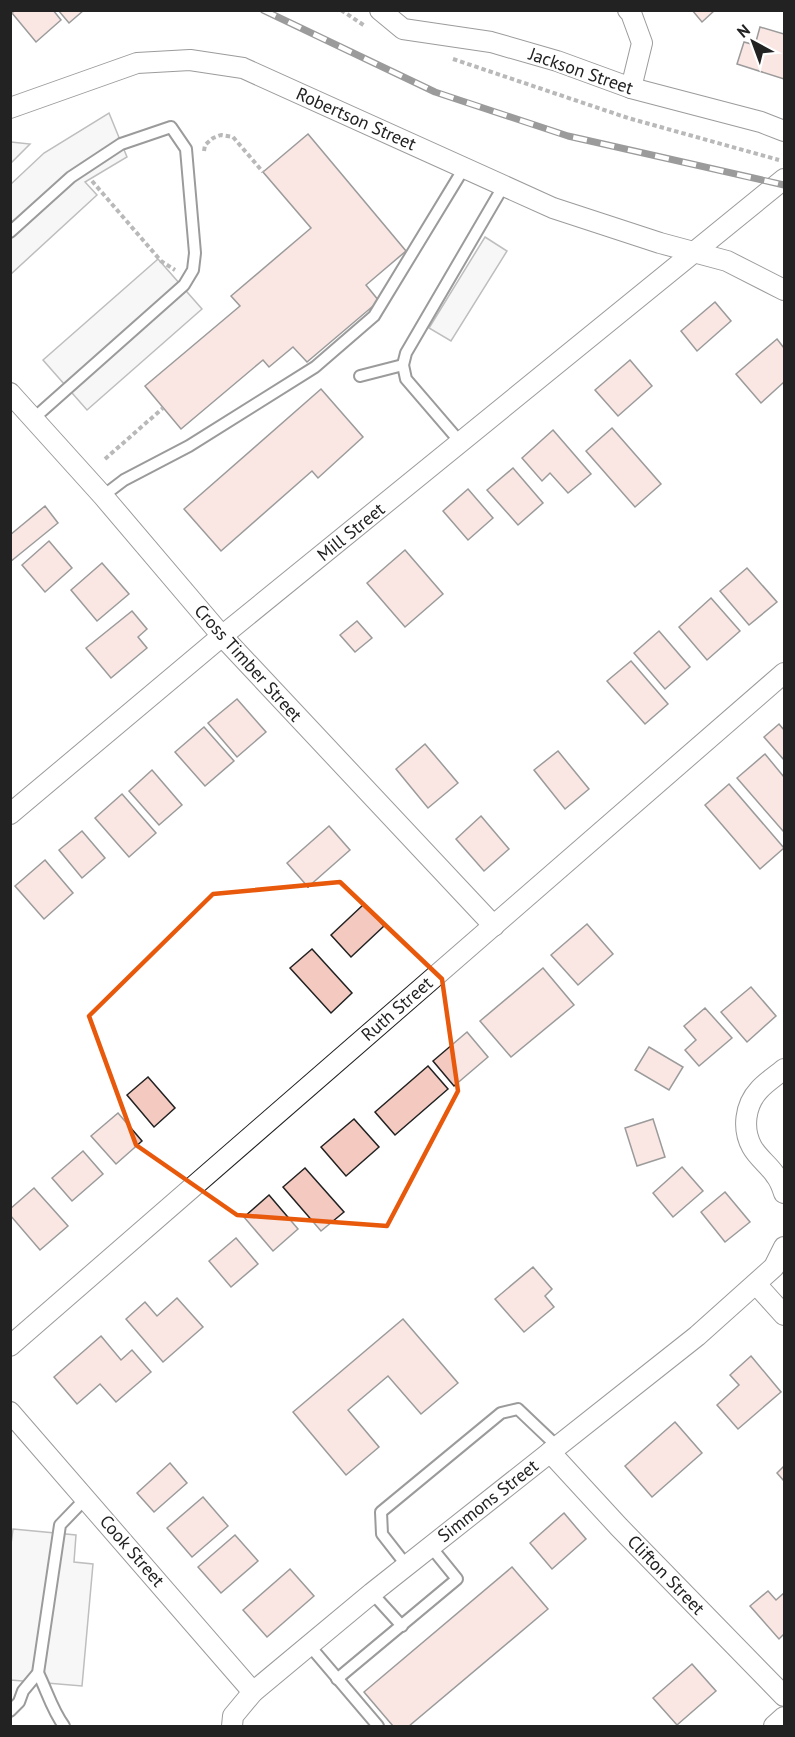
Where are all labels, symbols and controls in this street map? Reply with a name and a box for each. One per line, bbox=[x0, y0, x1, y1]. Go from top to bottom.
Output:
north arrow bbox=[723, 12, 783, 72]
text: N bbox=[733, 20, 754, 42]
street label: Jackson Street bbox=[525, 42, 636, 99]
street label: Robertson Street bbox=[293, 82, 420, 155]
street label: Mill Street bbox=[312, 497, 389, 566]
street label: Cross Timber Street bbox=[190, 599, 307, 726]
street label: Ruth Street bbox=[356, 971, 437, 1046]
street label: Simmons Street bbox=[433, 1454, 543, 1547]
street label: Cook Street bbox=[95, 1510, 170, 1591]
street label: Clifton Street bbox=[623, 1530, 710, 1619]

